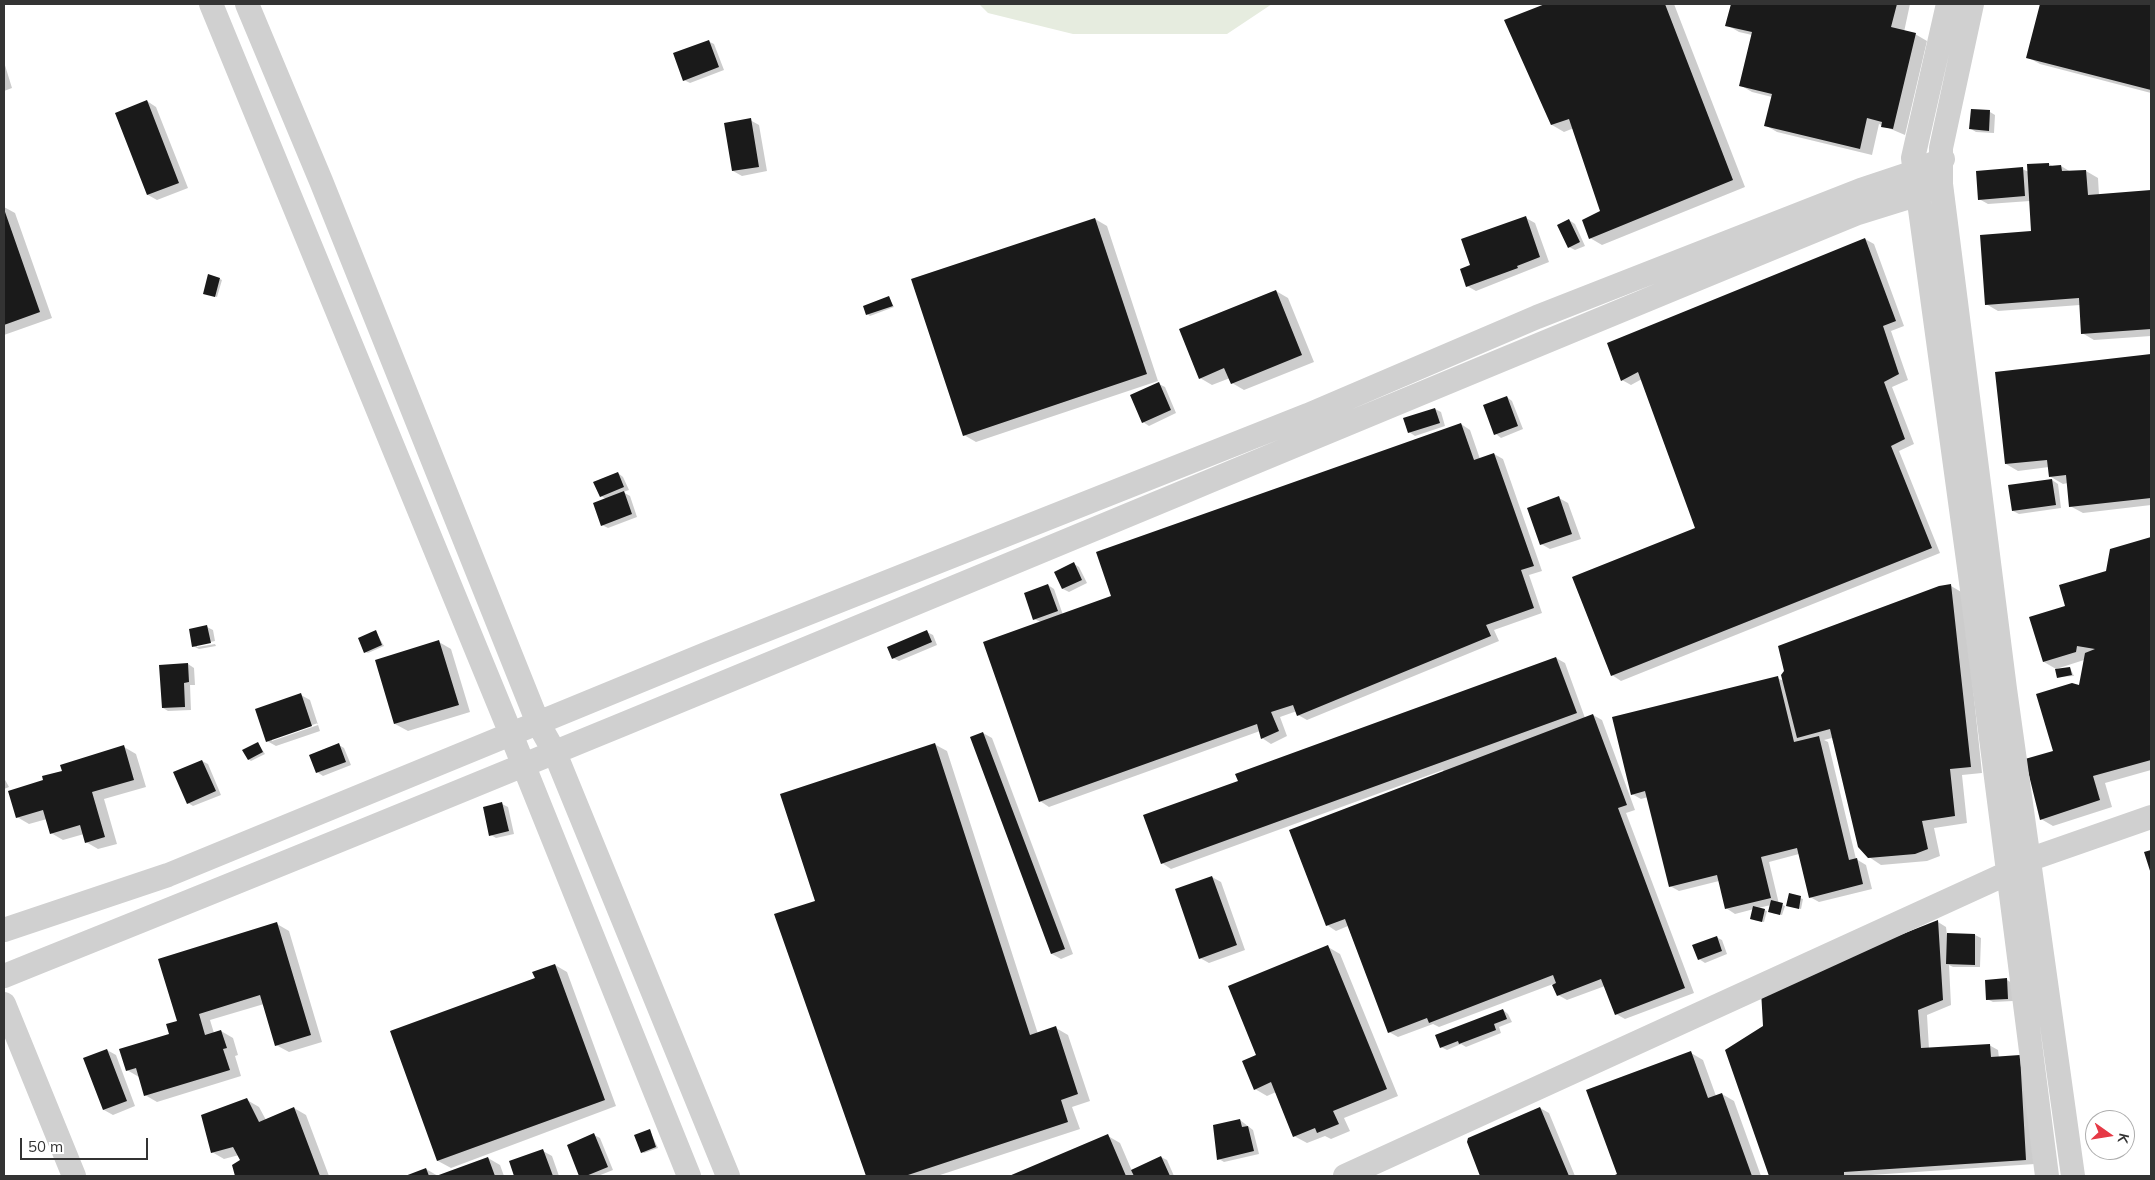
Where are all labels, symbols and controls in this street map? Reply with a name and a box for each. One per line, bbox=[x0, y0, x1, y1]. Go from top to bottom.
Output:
north arrow bbox=[2085, 1110, 2135, 1160]
scale bar bbox=[22, 1128, 150, 1160]
text: K bbox=[2114, 1132, 2133, 1145]
text: 50 m bbox=[28, 1137, 63, 1156]

